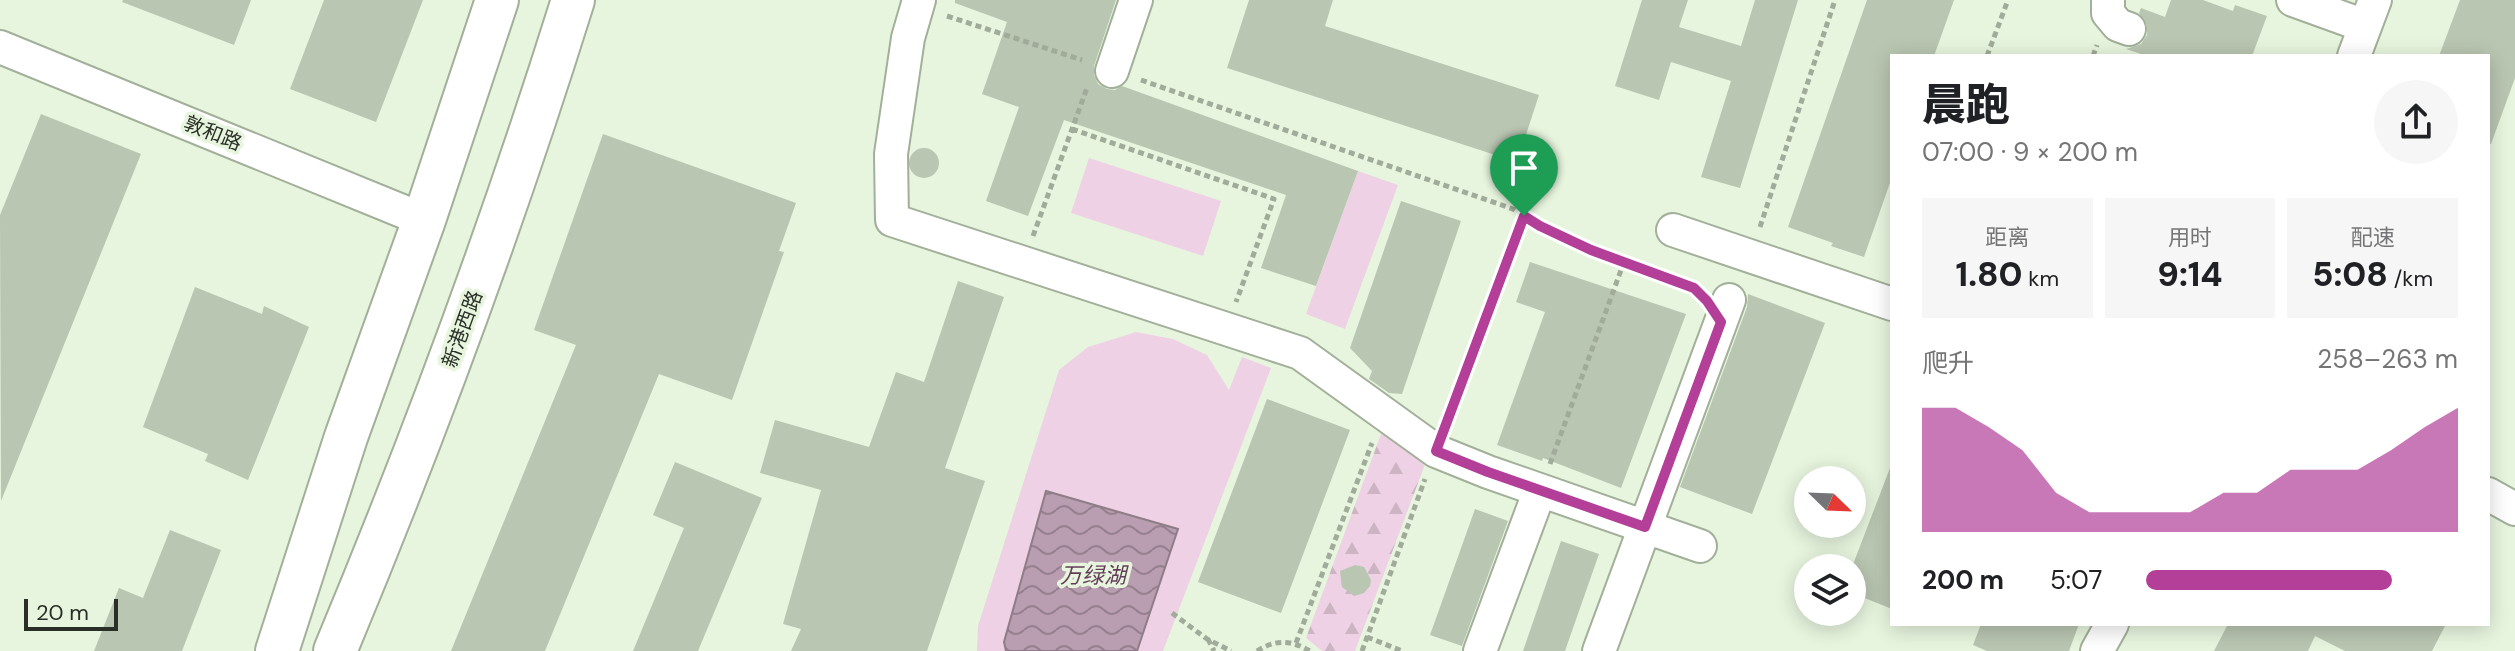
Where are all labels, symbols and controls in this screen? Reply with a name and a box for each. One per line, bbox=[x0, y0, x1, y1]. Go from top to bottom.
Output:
text: 晨跑 bbox=[1922, 76, 2010, 134]
button: share bbox=[2374, 80, 2458, 164]
street label: 敦和路 bbox=[180, 110, 246, 156]
pin bbox=[1490, 134, 1558, 216]
text: 07:00 · 9 × 200 m bbox=[1922, 135, 2138, 169]
icon: arrive bbox=[1502, 146, 1546, 190]
text: 距离 bbox=[1985, 223, 2029, 252]
text: 用时 bbox=[2168, 223, 2212, 252]
text: 配速 bbox=[2351, 223, 2395, 252]
text: 1.80 bbox=[1956, 252, 2023, 297]
text: 9:14 bbox=[2157, 252, 2223, 297]
text: 5:08 bbox=[2312, 252, 2388, 297]
text: km bbox=[2023, 264, 2059, 293]
text: /km bbox=[2388, 264, 2433, 293]
street label: 新港西路 bbox=[436, 287, 488, 371]
text: 258–263 m bbox=[2317, 342, 2458, 376]
text: 爬升 bbox=[1922, 346, 1974, 380]
north arrow bbox=[1794, 466, 1866, 538]
map controls bbox=[1794, 466, 1866, 626]
button: layers bbox=[1794, 554, 1866, 626]
water label: 万绿湖 bbox=[1060, 561, 1129, 590]
text: 200 m bbox=[1922, 563, 2004, 597]
text: 5:07 bbox=[2050, 563, 2102, 597]
scale bar bbox=[24, 595, 118, 631]
text: 20 m bbox=[36, 598, 89, 627]

